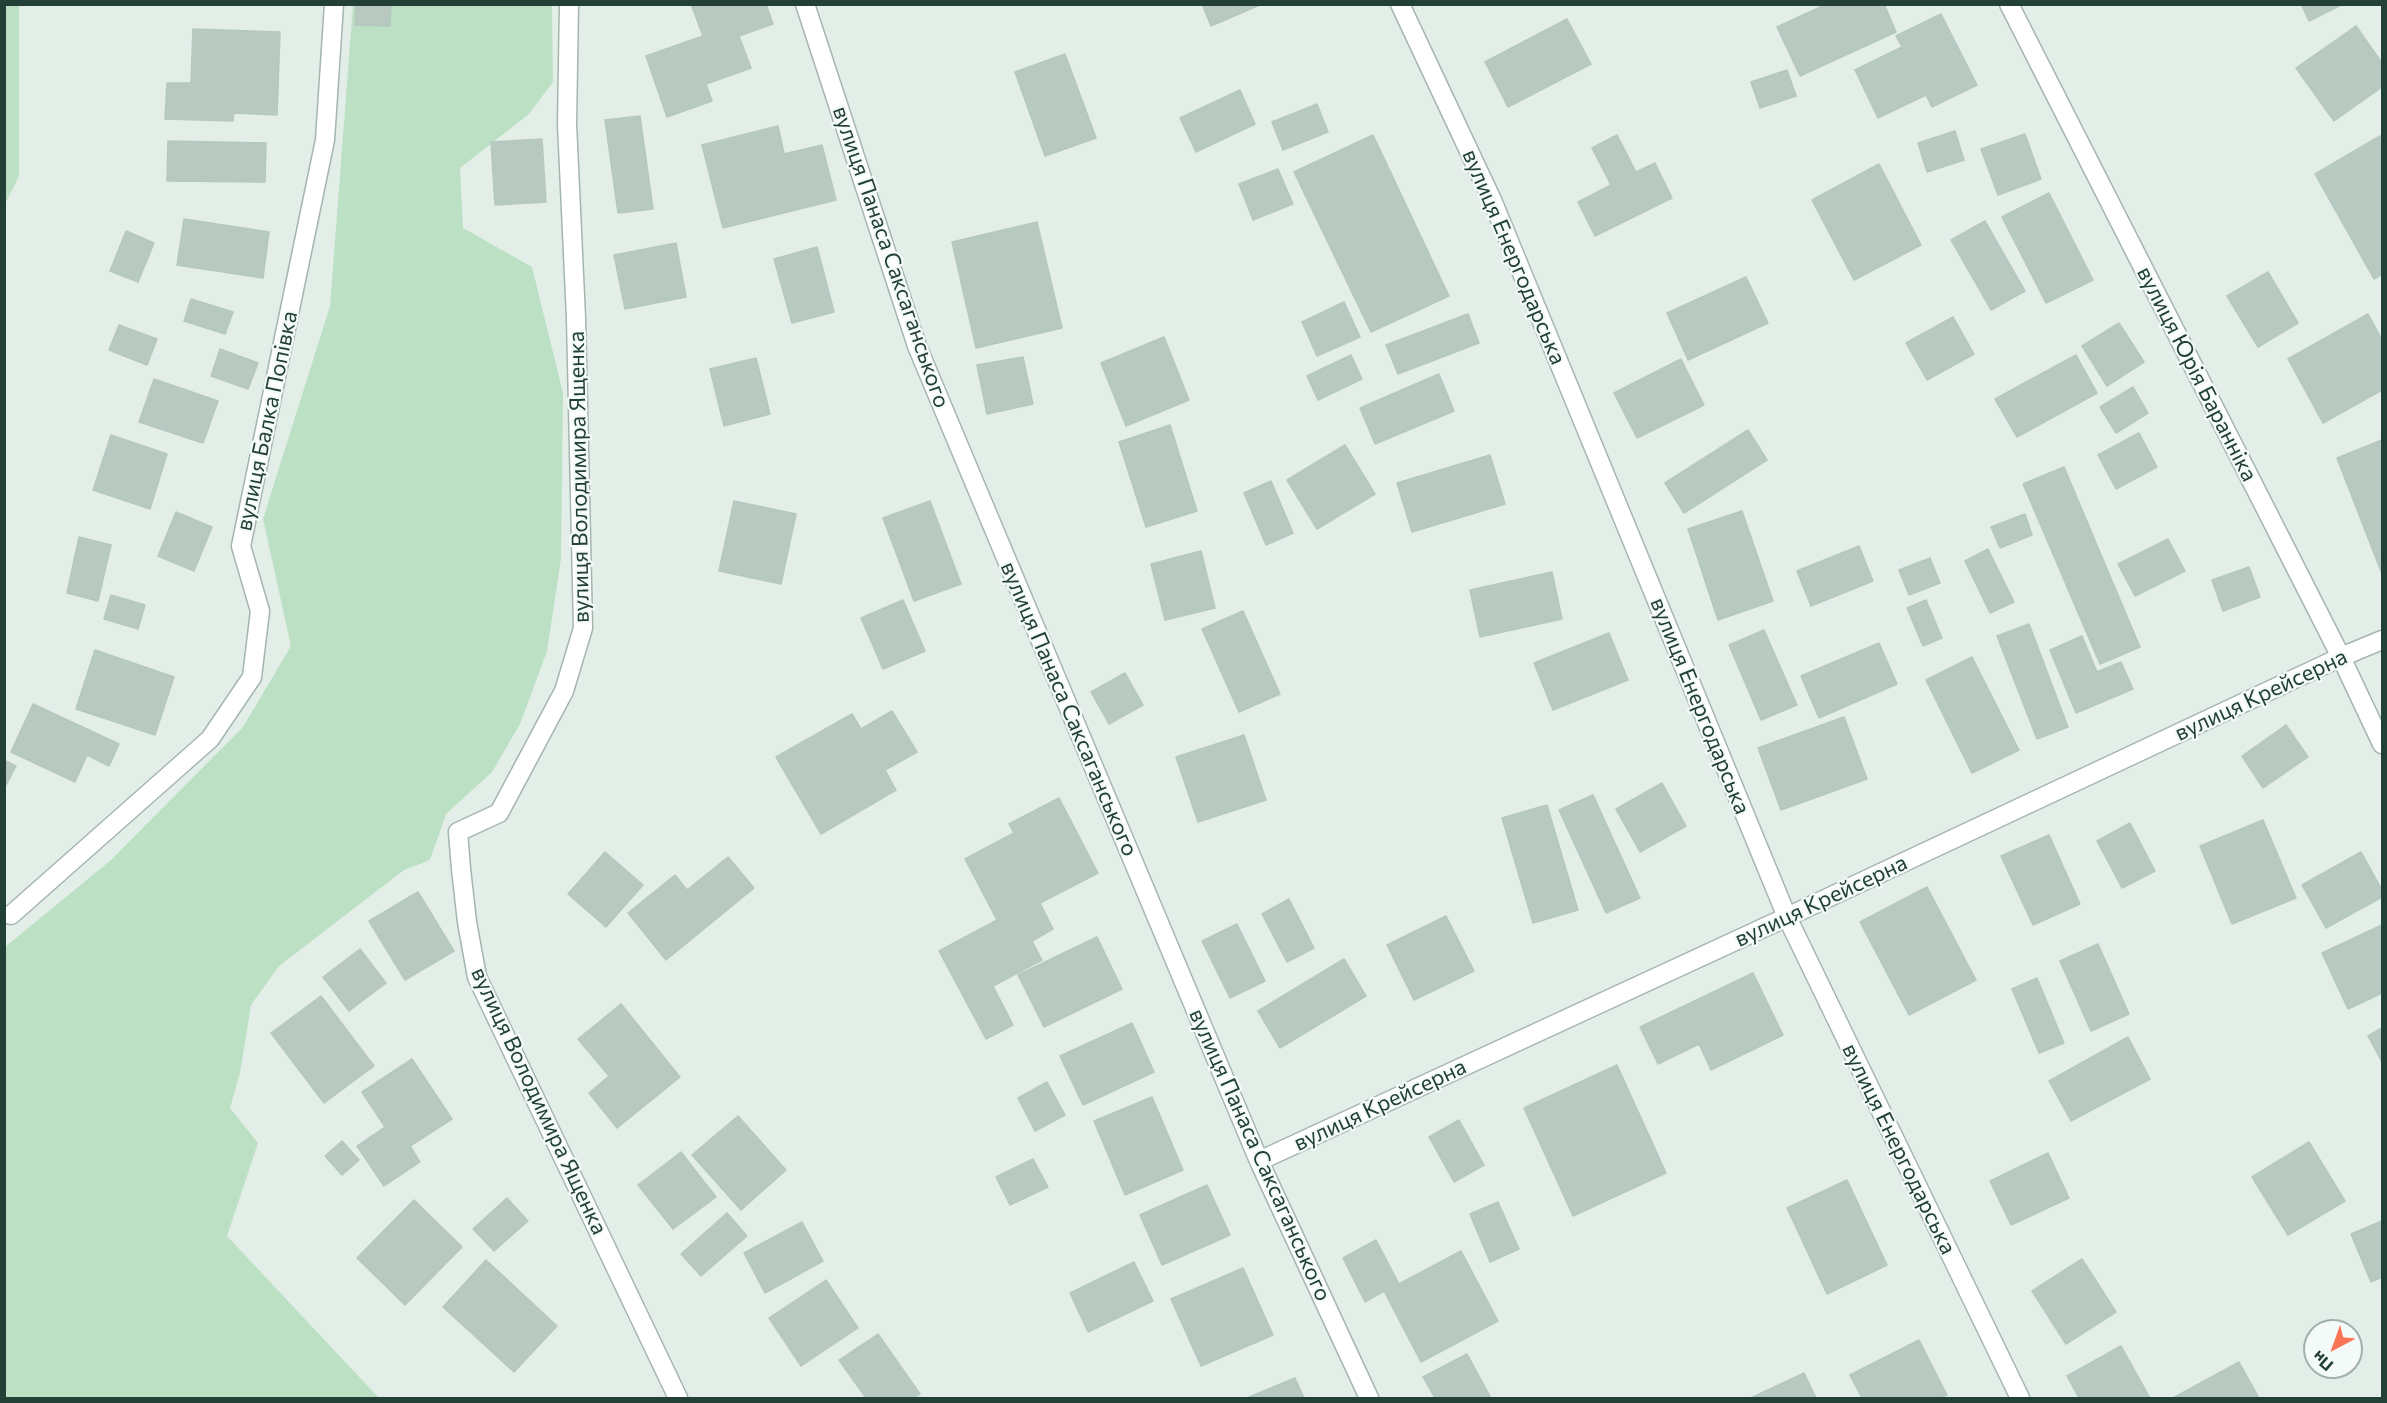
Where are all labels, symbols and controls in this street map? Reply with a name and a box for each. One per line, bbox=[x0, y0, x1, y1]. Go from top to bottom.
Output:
street label: вулиця Панаса Саксаганського bbox=[827, 103, 955, 411]
street label: вулиця Енергодарська bbox=[1457, 145, 1571, 369]
street label: вулиця Юрія Баранніка bbox=[2131, 262, 2263, 486]
street label: вулиця Балка Попівка bbox=[231, 309, 303, 533]
street label: вулиця Володимира Ященка bbox=[563, 331, 595, 623]
street label: вулиця Панаса Саксаганського bbox=[995, 558, 1143, 860]
street label: вулиця Енергодарська bbox=[1644, 594, 1756, 818]
street label: вулиця Крейсерна bbox=[2171, 643, 2351, 747]
street label: вулиця Крейсерна bbox=[1731, 849, 1911, 953]
street label: вулиця Володимира Ященка bbox=[465, 963, 613, 1239]
street label: вулиця Панаса Саксаганського bbox=[1183, 1005, 1337, 1305]
street label: вулиця Енергодарська bbox=[1836, 1039, 1962, 1259]
street label: вулиця Крейсерна bbox=[1290, 1053, 1470, 1157]
north arrow bbox=[2303, 1319, 2363, 1379]
text: Пн bbox=[2308, 1347, 2336, 1376]

